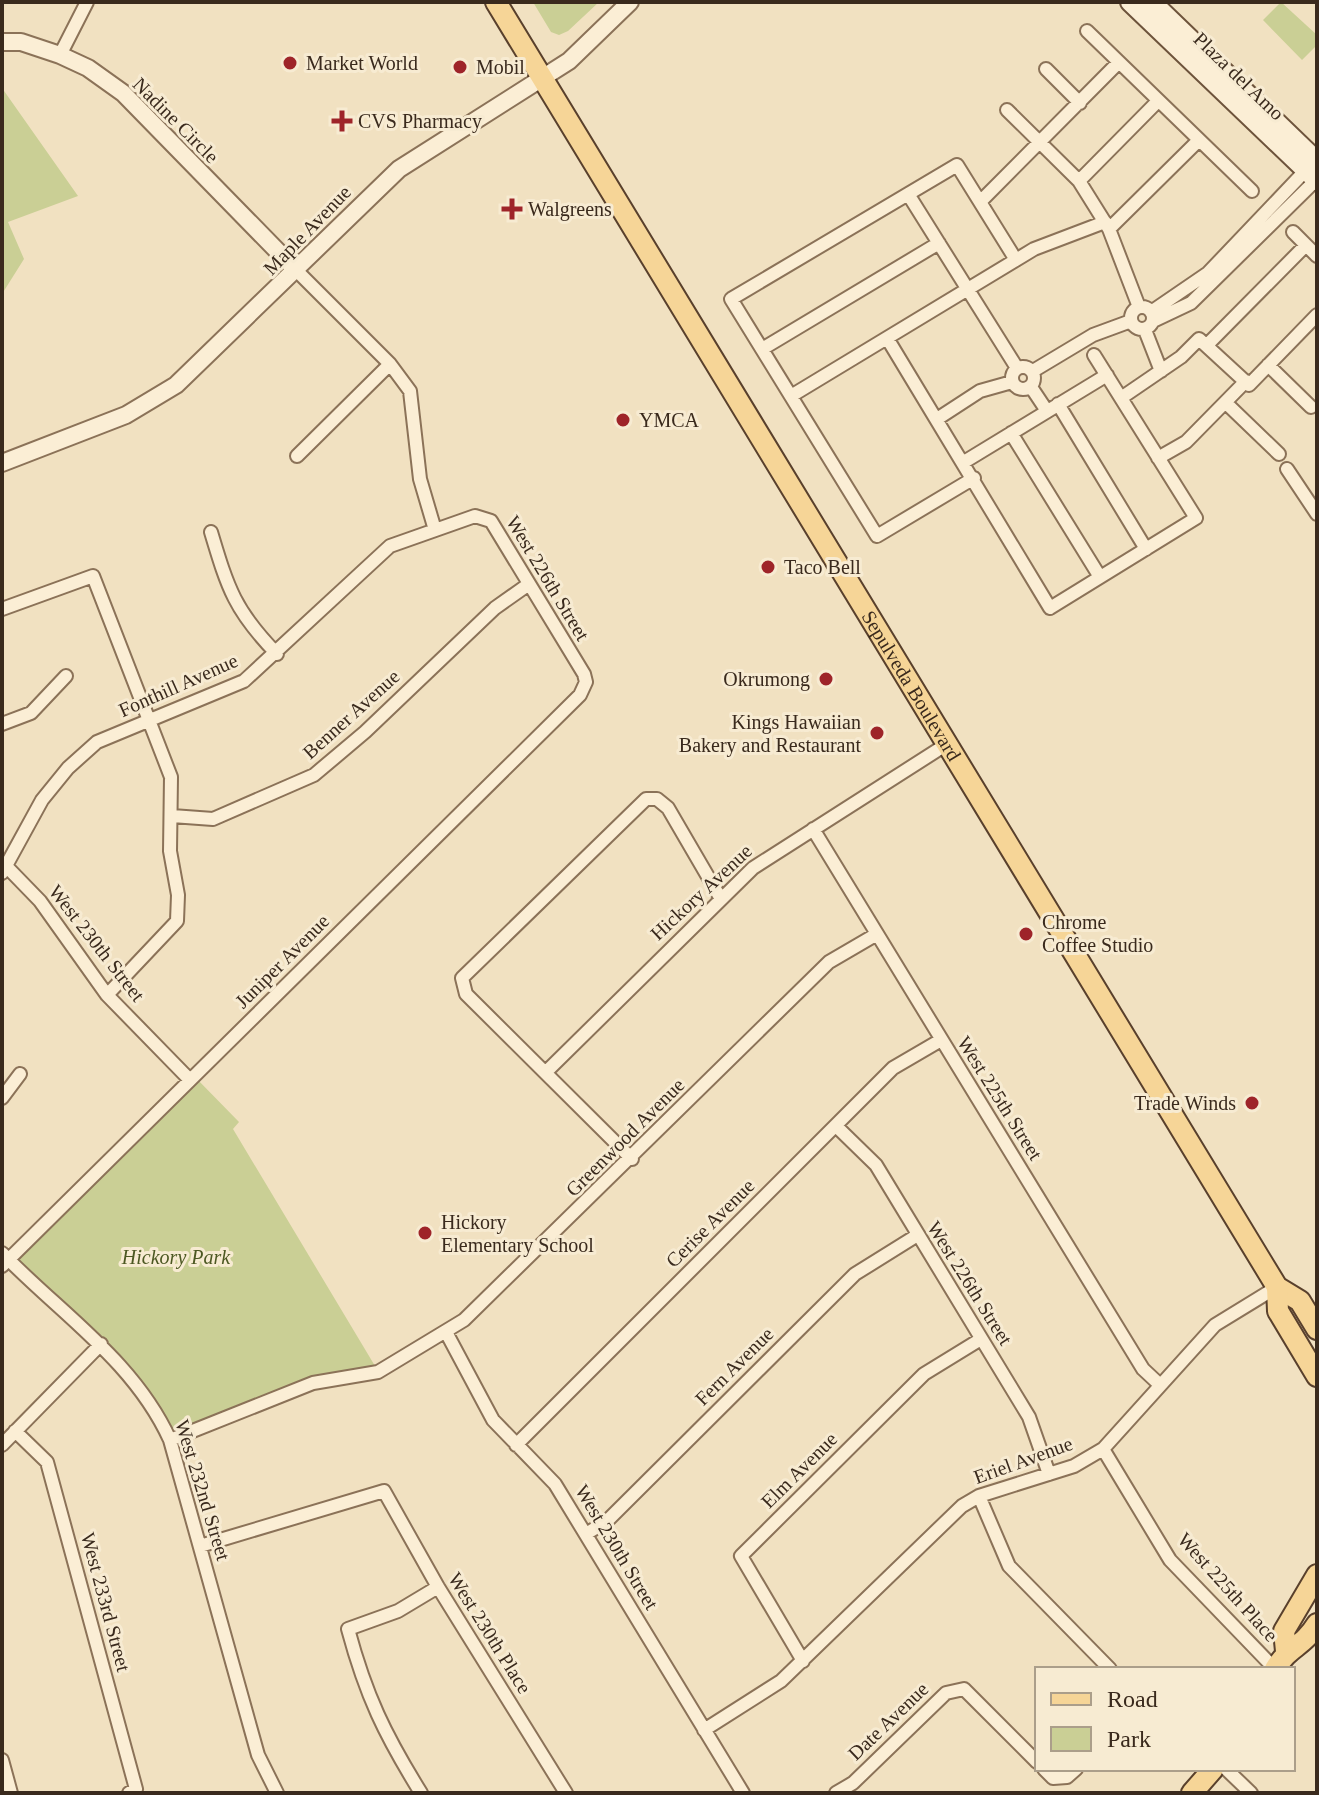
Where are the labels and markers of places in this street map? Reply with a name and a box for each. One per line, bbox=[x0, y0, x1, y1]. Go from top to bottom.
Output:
place label: Market World bbox=[306, 52, 418, 74]
marker: Market World bbox=[281, 54, 299, 72]
place label: Mobil bbox=[476, 56, 525, 78]
marker: Mobil bbox=[451, 58, 469, 76]
place label: CVS Pharmacy bbox=[358, 110, 482, 133]
marker: CVS Pharmacy bbox=[333, 112, 351, 130]
place label: Walgreens bbox=[528, 198, 612, 221]
marker: Walgreens bbox=[503, 200, 521, 218]
place label: YMCA bbox=[639, 409, 700, 431]
marker: YMCA bbox=[614, 411, 632, 429]
place label: Taco Bell bbox=[784, 556, 861, 578]
marker: Taco Bell bbox=[759, 558, 777, 576]
place label: Okrumong bbox=[723, 668, 810, 691]
marker: Okrumong bbox=[817, 670, 835, 688]
place label: Kings Hawaiian Bakery and Restaurant bbox=[679, 711, 861, 757]
marker: Kings Hawaiian Bakery and Restaurant bbox=[868, 724, 886, 742]
place label: Chrome Coffee Studio bbox=[1042, 911, 1153, 956]
marker: Chrome Coffee Studio bbox=[1017, 925, 1035, 943]
place label: Trade Winds bbox=[1134, 1092, 1236, 1114]
marker: Trade Winds bbox=[1243, 1094, 1261, 1112]
place label: Hickory Elementary School bbox=[441, 1211, 594, 1257]
marker: Hickory Elementary School bbox=[416, 1224, 434, 1242]

